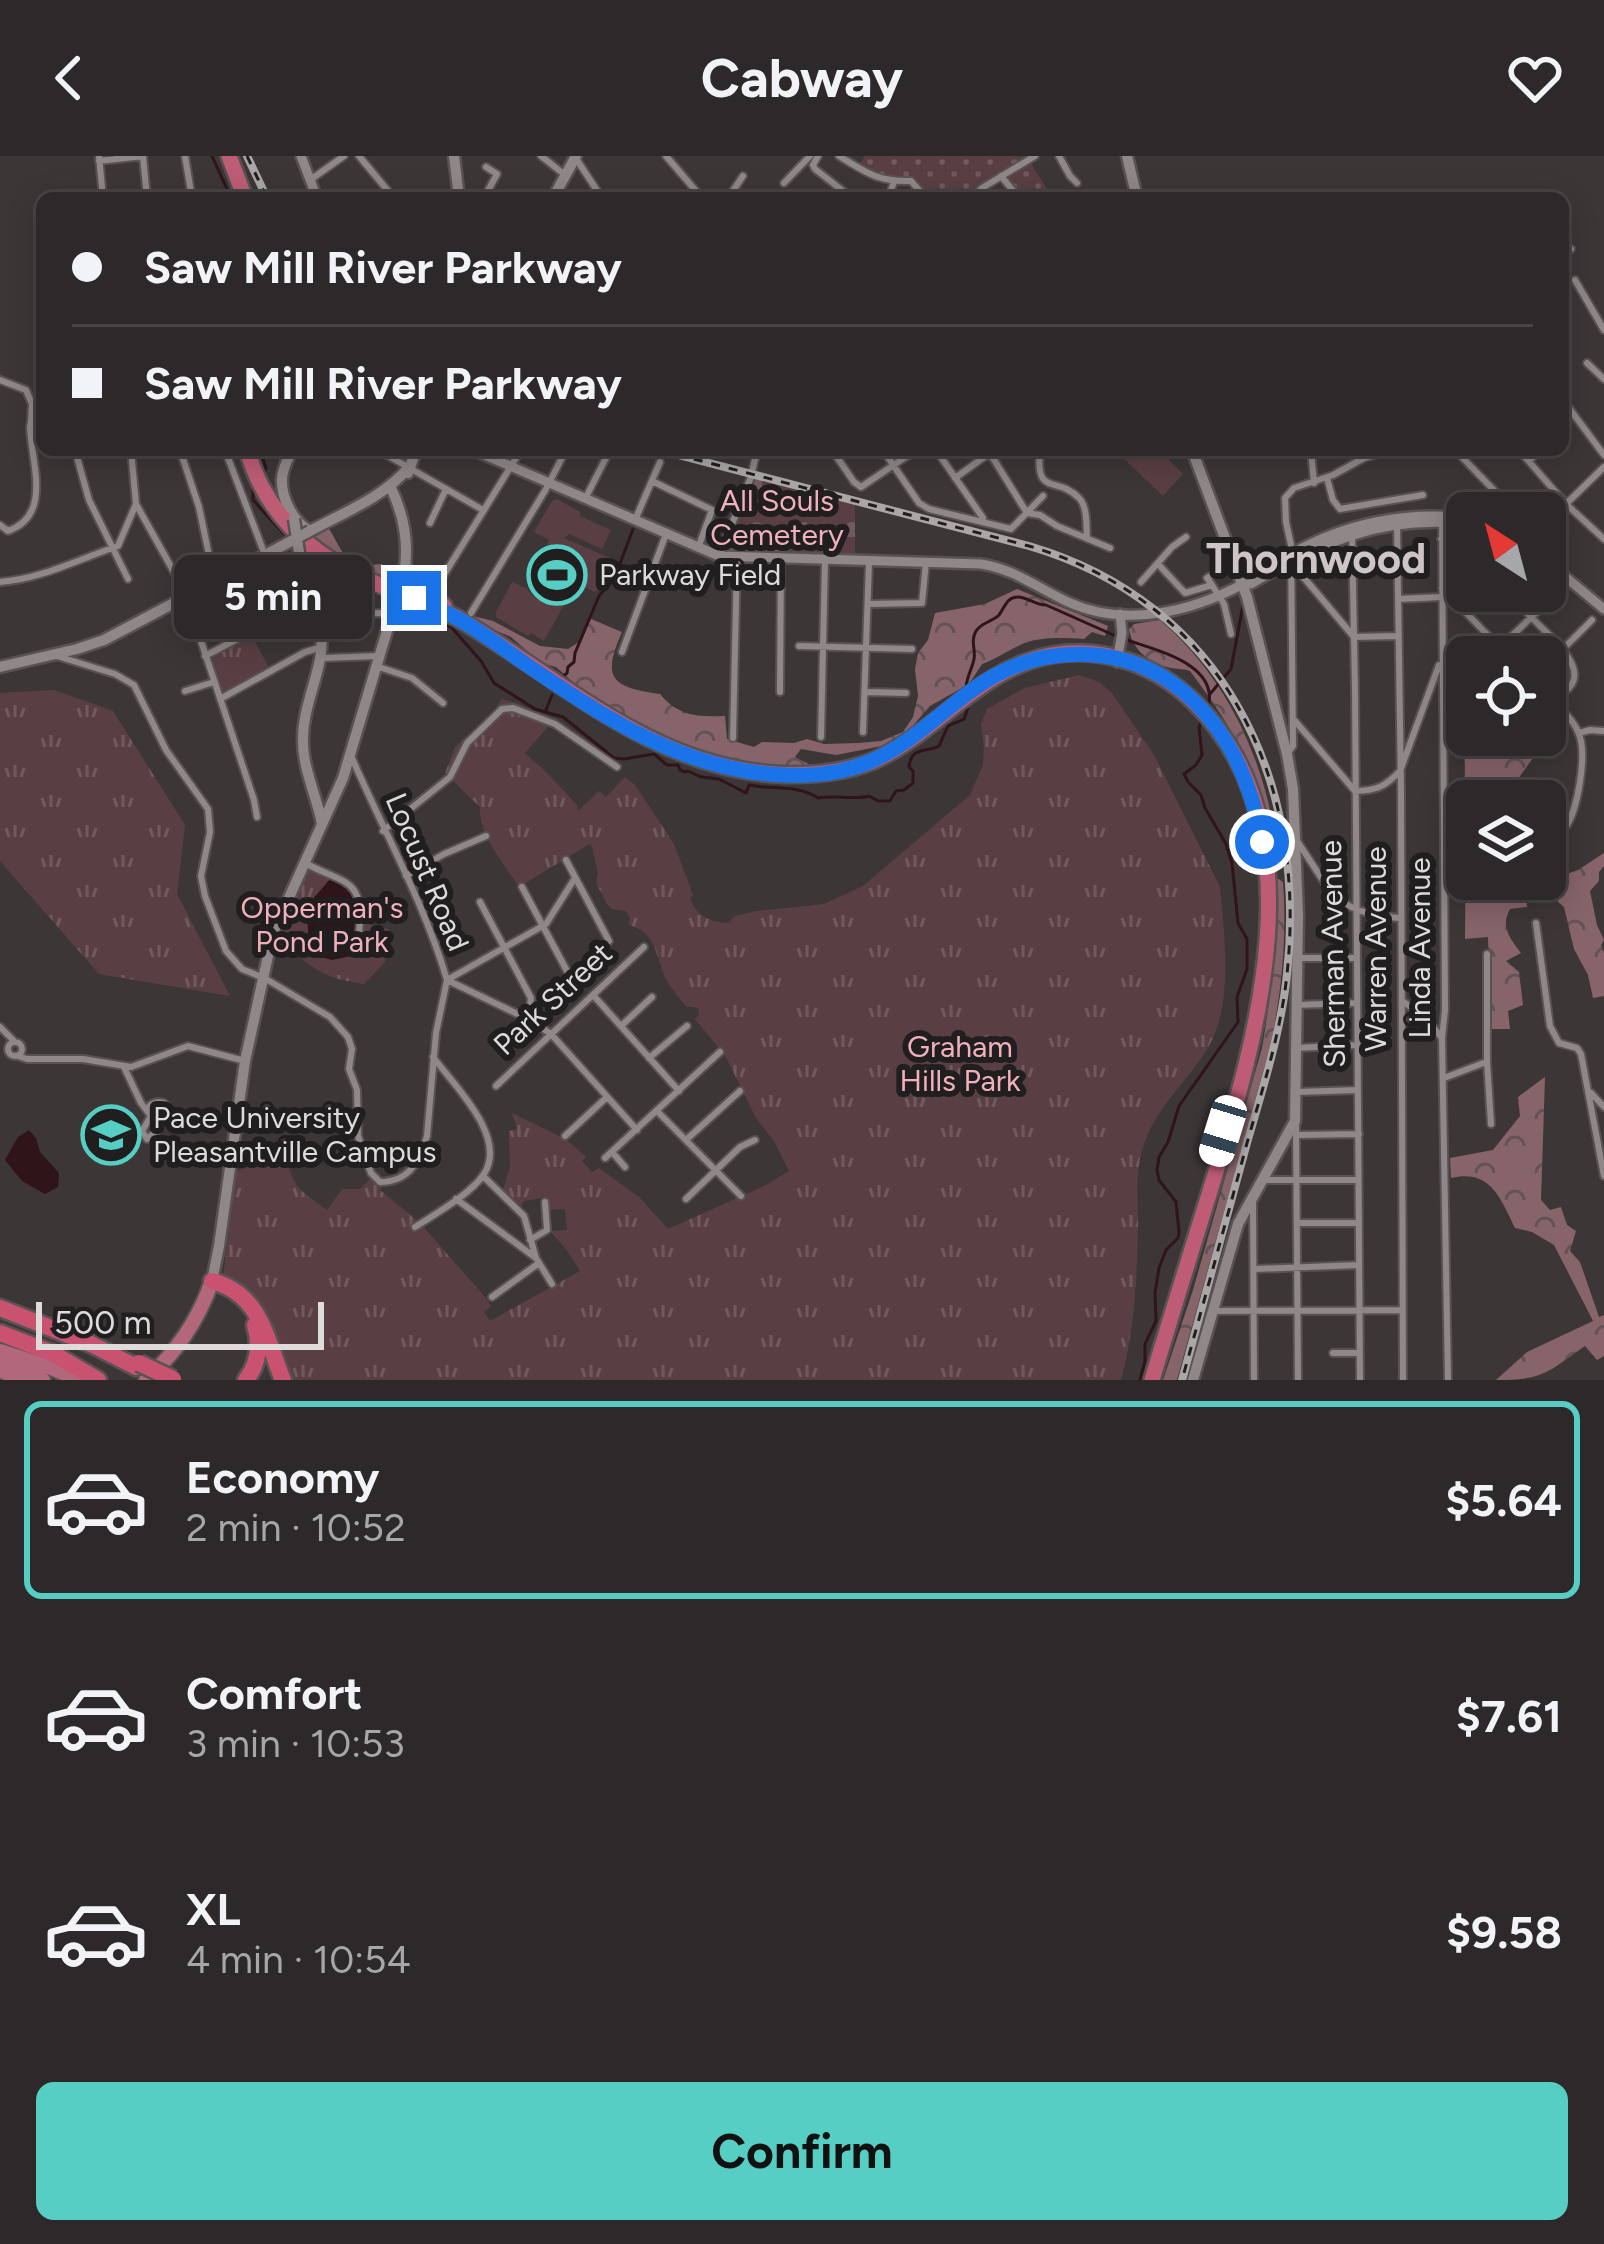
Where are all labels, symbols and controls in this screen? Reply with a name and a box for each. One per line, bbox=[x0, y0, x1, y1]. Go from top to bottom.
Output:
icon: back bbox=[36, 45, 102, 111]
icon: heart bbox=[1502, 45, 1568, 111]
text: Cabway bbox=[701, 46, 903, 111]
text: Saw Mill River Parkway bbox=[144, 240, 622, 294]
text: Saw Mill River Parkway bbox=[144, 356, 622, 410]
park label: All Souls Cemetery bbox=[710, 482, 844, 553]
north arrow bbox=[1446, 492, 1566, 612]
map controls bbox=[1446, 492, 1566, 900]
district label: Thornwood bbox=[1206, 533, 1426, 584]
sports icon: Parkway Field bbox=[526, 544, 588, 606]
callout: 5 min bbox=[174, 556, 372, 640]
place label: Parkway Field bbox=[599, 556, 781, 593]
route end bbox=[387, 571, 441, 625]
text: 5 min bbox=[224, 573, 322, 620]
button: locate bbox=[1446, 636, 1566, 756]
button: layers bbox=[1446, 780, 1566, 900]
street label: Locust Road bbox=[378, 787, 477, 956]
route start bbox=[1235, 815, 1289, 869]
street label: Sherman Avenue bbox=[1312, 840, 1353, 1068]
street label: Warren Avenue bbox=[1357, 846, 1394, 1052]
street label: Linda Avenue bbox=[1401, 857, 1438, 1039]
park label: Opperman's Pond Park bbox=[241, 889, 403, 960]
street label: Park Street bbox=[486, 934, 620, 1063]
park label: Graham Hills Park bbox=[899, 1028, 1021, 1099]
car bbox=[1195, 1091, 1251, 1171]
place label: Pace University Pleasantville Campus bbox=[153, 1099, 436, 1170]
school or university icon: Pace University Pleasantville Campus bbox=[80, 1104, 142, 1166]
scale bar bbox=[36, 1296, 324, 1349]
text: 500 m bbox=[54, 1303, 152, 1342]
icon: car bbox=[42, 1446, 150, 1554]
text: Economy bbox=[186, 1450, 379, 1504]
text: $5.64 bbox=[1445, 1473, 1562, 1527]
text: 2 min · 10:52 bbox=[186, 1504, 406, 1551]
icon: car bbox=[42, 1662, 150, 1770]
text: Comfort bbox=[186, 1666, 362, 1720]
text: $7.61 bbox=[1456, 1689, 1562, 1743]
text: 3 min · 10:53 bbox=[186, 1720, 405, 1767]
icon: car bbox=[42, 1878, 150, 1986]
text: XL bbox=[186, 1882, 241, 1936]
text: $9.58 bbox=[1446, 1905, 1562, 1959]
text: 4 min · 10:54 bbox=[186, 1936, 411, 1983]
button: Confirm bbox=[36, 2082, 1568, 2220]

